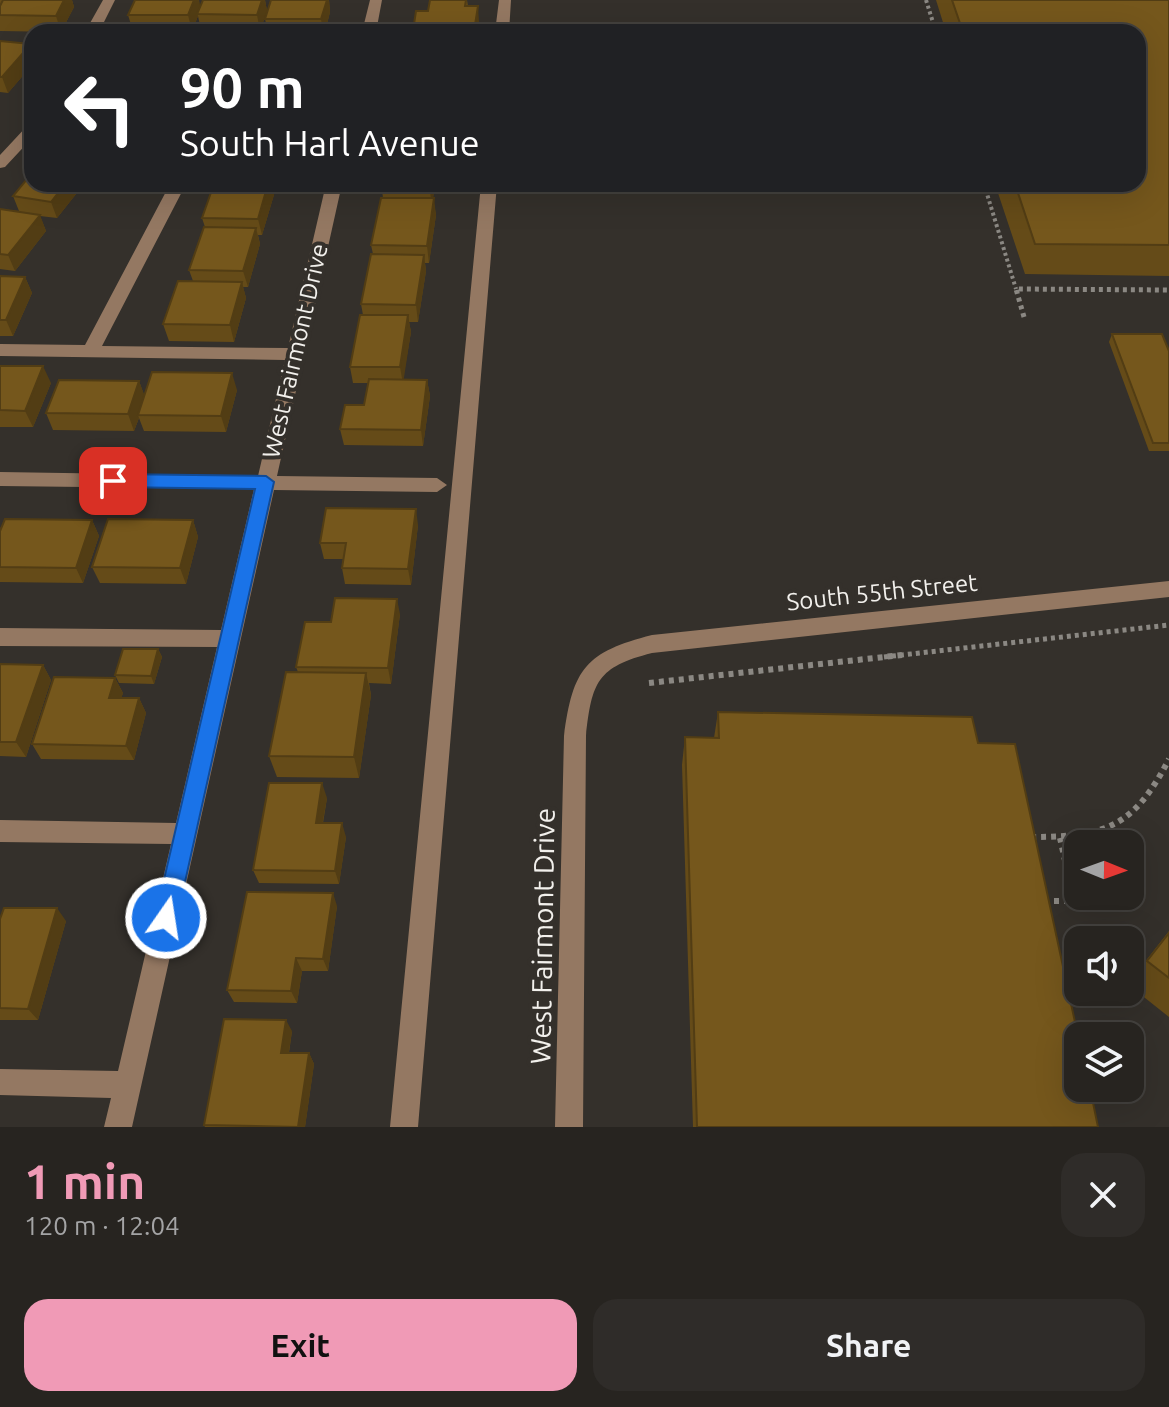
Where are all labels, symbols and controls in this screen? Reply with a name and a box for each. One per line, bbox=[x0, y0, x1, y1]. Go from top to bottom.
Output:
icon: left bbox=[48, 56, 152, 160]
text: 90 m bbox=[180, 56, 305, 119]
text: South Harl Avenue bbox=[180, 122, 480, 163]
street label: West Fairmont Drive bbox=[257, 241, 333, 461]
pin bbox=[79, 447, 147, 515]
icon: arrive bbox=[91, 459, 135, 503]
street label: South 55th Street bbox=[785, 568, 979, 615]
street label: West Fairmont Drive bbox=[524, 808, 560, 1064]
north arrow bbox=[1064, 830, 1144, 910]
map controls bbox=[1064, 830, 1144, 1102]
position arrow bbox=[124, 876, 208, 960]
button: sound bbox=[1064, 926, 1144, 1006]
button: layers bbox=[1064, 1022, 1144, 1102]
button: close bbox=[1061, 1153, 1145, 1237]
text: 1 min bbox=[24, 1154, 145, 1208]
text: 120 m · 12:04 bbox=[24, 1211, 180, 1240]
button: Exit bbox=[24, 1299, 577, 1391]
button: Share bbox=[593, 1299, 1145, 1391]

